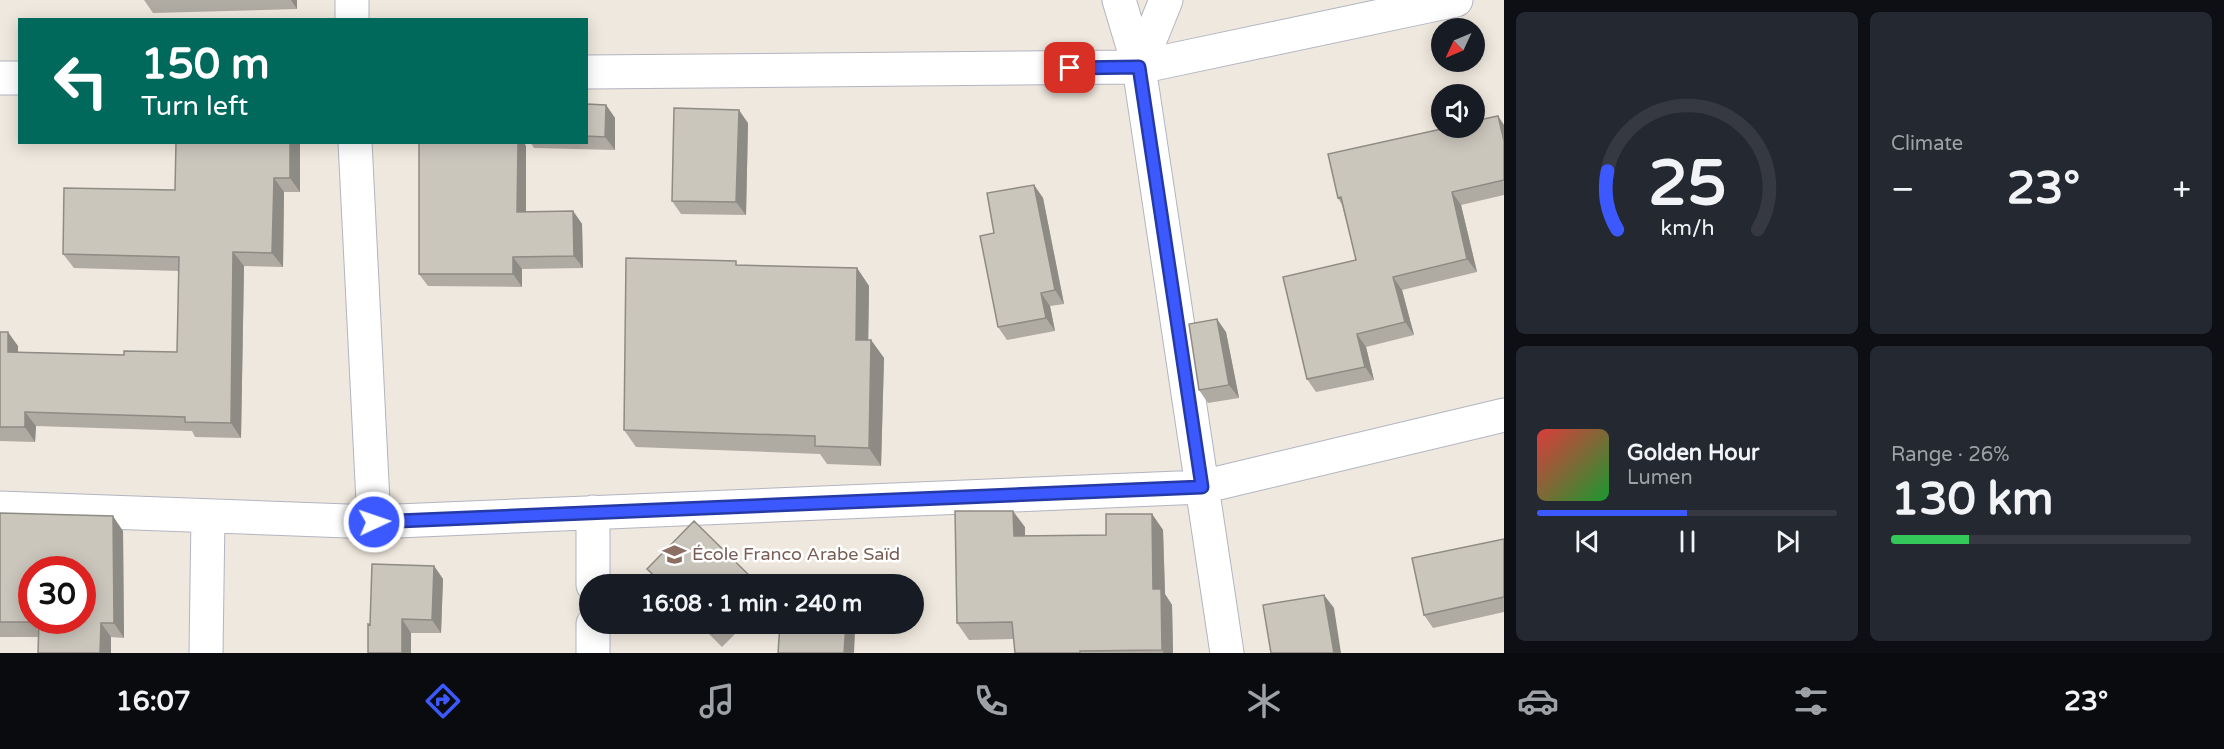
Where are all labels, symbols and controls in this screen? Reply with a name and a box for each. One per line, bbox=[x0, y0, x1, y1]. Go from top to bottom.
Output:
north arrow bbox=[1431, 18, 1485, 72]
map controls bbox=[1431, 18, 1485, 138]
text: 150 m bbox=[141, 39, 270, 90]
icon: left bbox=[42, 42, 120, 120]
pin bbox=[1044, 42, 1095, 93]
icon: arrive bbox=[1053, 51, 1086, 84]
button: sound bbox=[1431, 84, 1485, 138]
text: Turn left bbox=[141, 90, 248, 123]
text: Climate bbox=[1891, 132, 1963, 156]
text: 25 bbox=[1648, 147, 1726, 222]
text: 23° bbox=[2007, 162, 2080, 216]
text: − bbox=[1891, 170, 1915, 209]
text: + bbox=[2172, 170, 2191, 209]
text: km/h bbox=[1660, 215, 1714, 241]
text: Golden Hour bbox=[1627, 440, 1759, 466]
text: Range · 26% bbox=[1891, 443, 2010, 467]
text: Lumen bbox=[1627, 466, 1693, 490]
text: 130 km bbox=[1891, 473, 2053, 527]
position arrow bbox=[342, 490, 406, 554]
icon: previous bbox=[1571, 525, 1604, 558]
icon: pause bbox=[1671, 525, 1704, 558]
icon: next bbox=[1771, 525, 1804, 558]
school or university icon: École Franco Arabe Saïd bbox=[661, 541, 687, 567]
place label: École Franco Arabe Saïd bbox=[692, 543, 900, 565]
speed limit sign: 30 bbox=[18, 556, 96, 634]
text: 16:08 · 1 min · 240 m bbox=[641, 591, 862, 617]
icon: directions bbox=[422, 680, 464, 722]
icon: music bbox=[696, 680, 738, 722]
icon: phone bbox=[970, 680, 1012, 722]
icon: climate bbox=[1243, 680, 1285, 722]
icon: car bbox=[1517, 680, 1559, 722]
icon: filters bbox=[1790, 680, 1832, 722]
text: 16:07 bbox=[116, 685, 191, 718]
text: 23° bbox=[2064, 685, 2108, 718]

